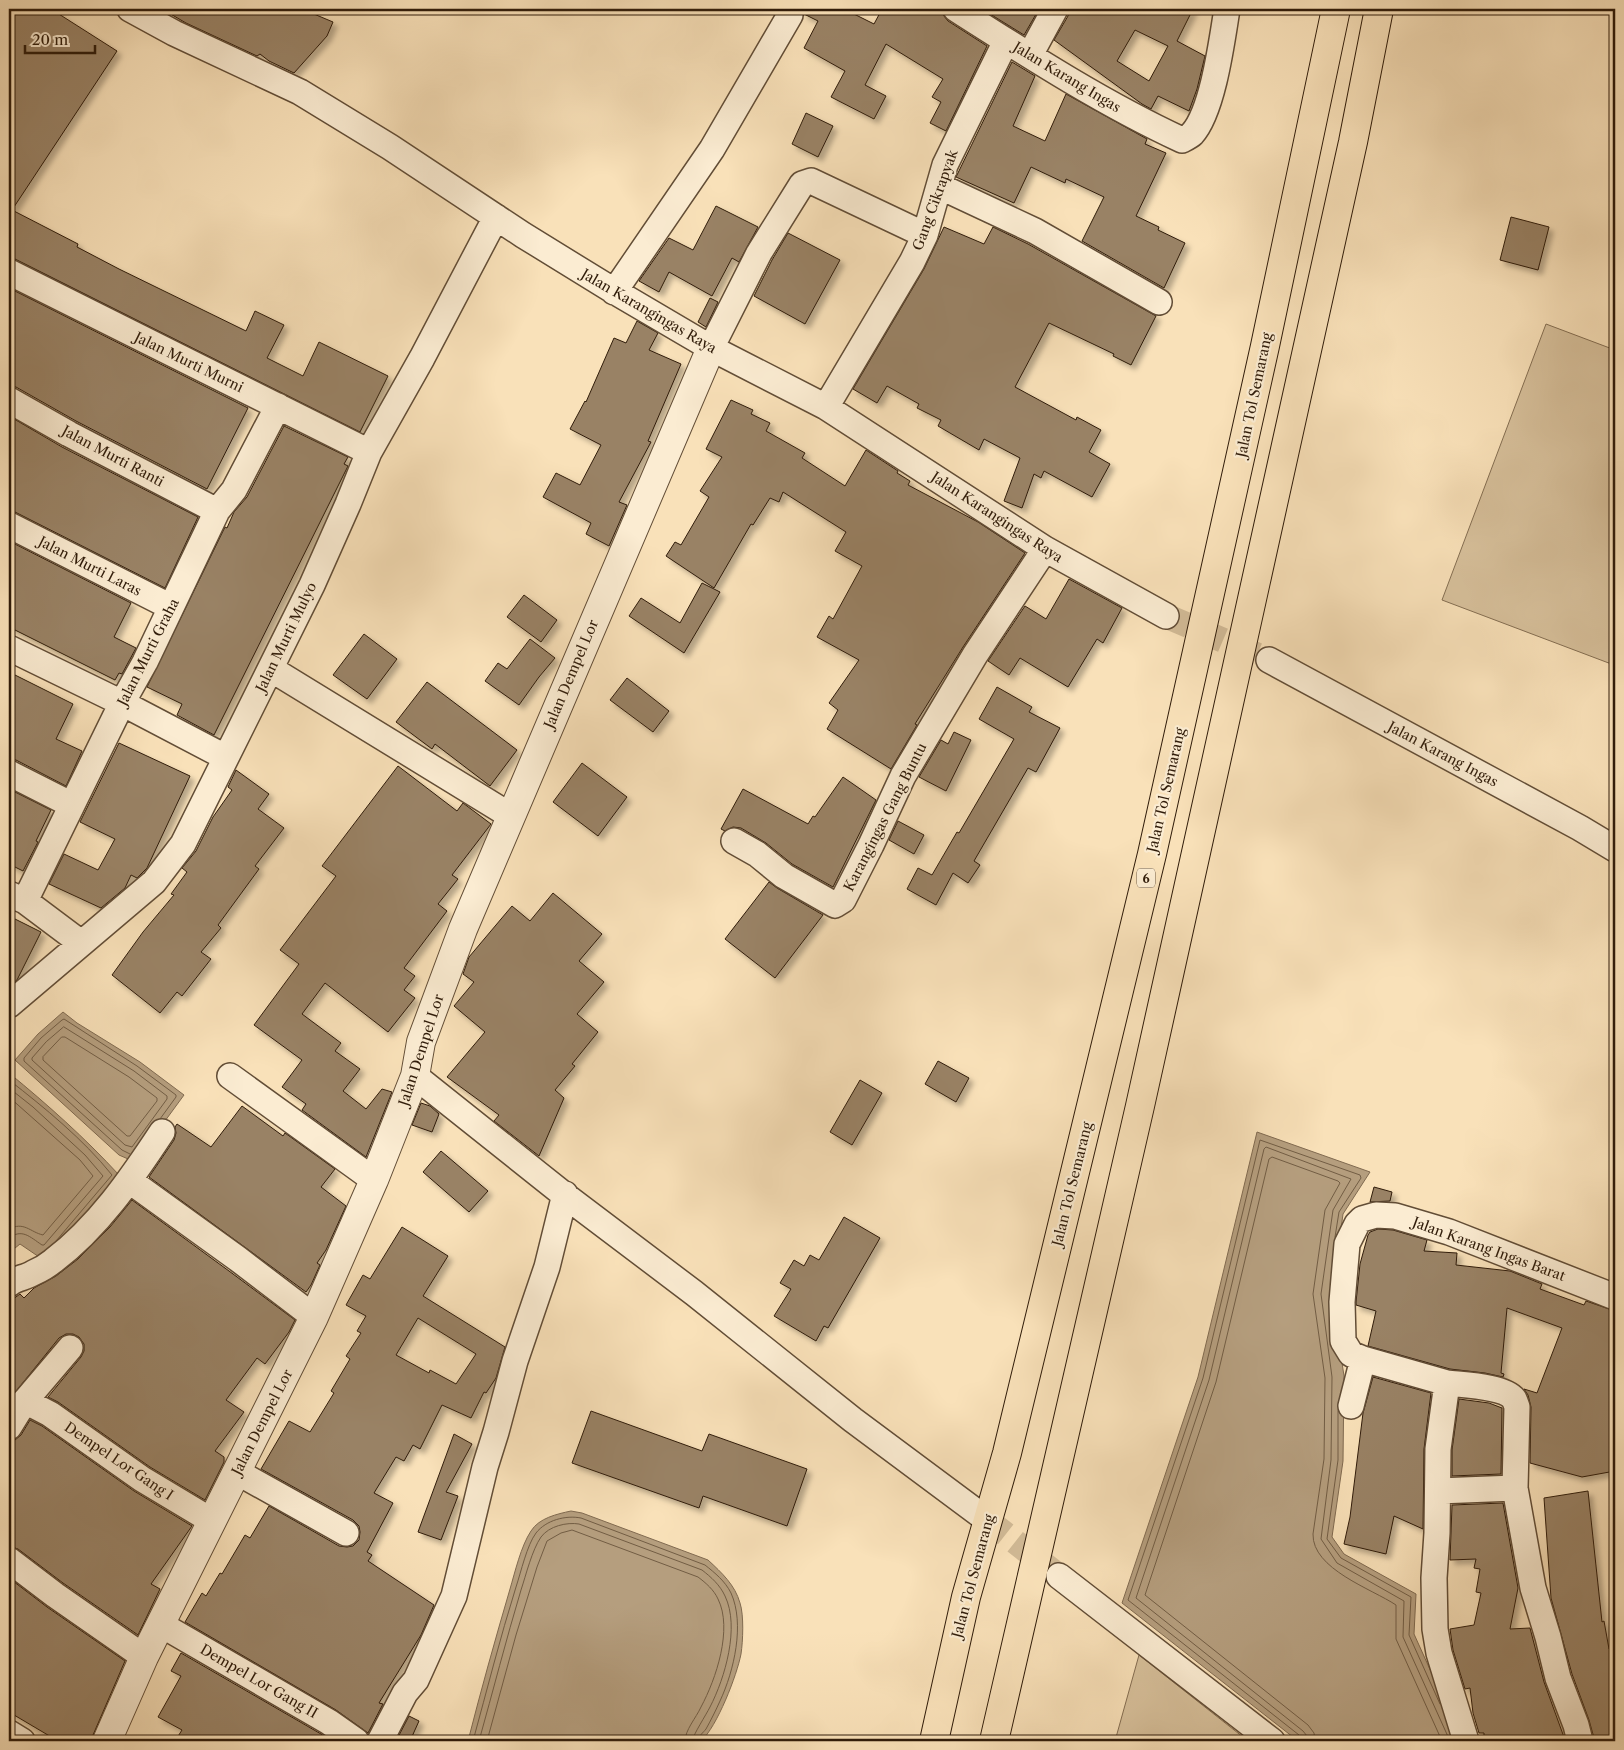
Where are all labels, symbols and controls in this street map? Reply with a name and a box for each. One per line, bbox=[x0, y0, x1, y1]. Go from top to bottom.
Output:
scale bar bbox=[25, 22, 95, 54]
text: 20 m bbox=[32, 30, 68, 49]
street label: Jalan Karang Ingas bbox=[1008, 37, 1124, 116]
street label: Gang Cikrapyak bbox=[908, 146, 962, 253]
street label: Jalan Karangingas Raya bbox=[576, 264, 720, 357]
street label: Jalan Murti Murni bbox=[130, 327, 246, 396]
street label: Jalan Tol Semarang bbox=[1232, 330, 1276, 461]
street label: Jalan Murti Ranti bbox=[57, 421, 167, 491]
street label: Jalan Karangingas Raya bbox=[926, 467, 1067, 567]
street label: Jalan Murti Laras bbox=[34, 531, 145, 600]
street label: Jalan Murti Mulyo bbox=[251, 579, 320, 697]
street label: Jalan Murti Graha bbox=[112, 595, 183, 711]
street label: Jalan Dempel Lor bbox=[539, 617, 602, 733]
street label: Jalan Karang Ingas bbox=[1383, 716, 1501, 791]
street label: Jalan Tol Semarang bbox=[1142, 725, 1189, 856]
street label: Karangingas Gang Buntu bbox=[840, 739, 931, 894]
road number: 6 bbox=[1137, 868, 1155, 888]
street label: Jalan Dempel Lor bbox=[394, 992, 448, 1110]
street label: Jalan Tol Semarang bbox=[1047, 1119, 1096, 1250]
street label: Jalan Karang Ingas Barat bbox=[1408, 1212, 1568, 1285]
street label: Jalan Dempel Lor bbox=[227, 1366, 296, 1480]
street label: Dempel Lor Gang I bbox=[61, 1418, 177, 1504]
street label: Jalan Tol Semarang bbox=[947, 1512, 998, 1642]
street label: Dempel Lor Gang II bbox=[197, 1640, 321, 1722]

